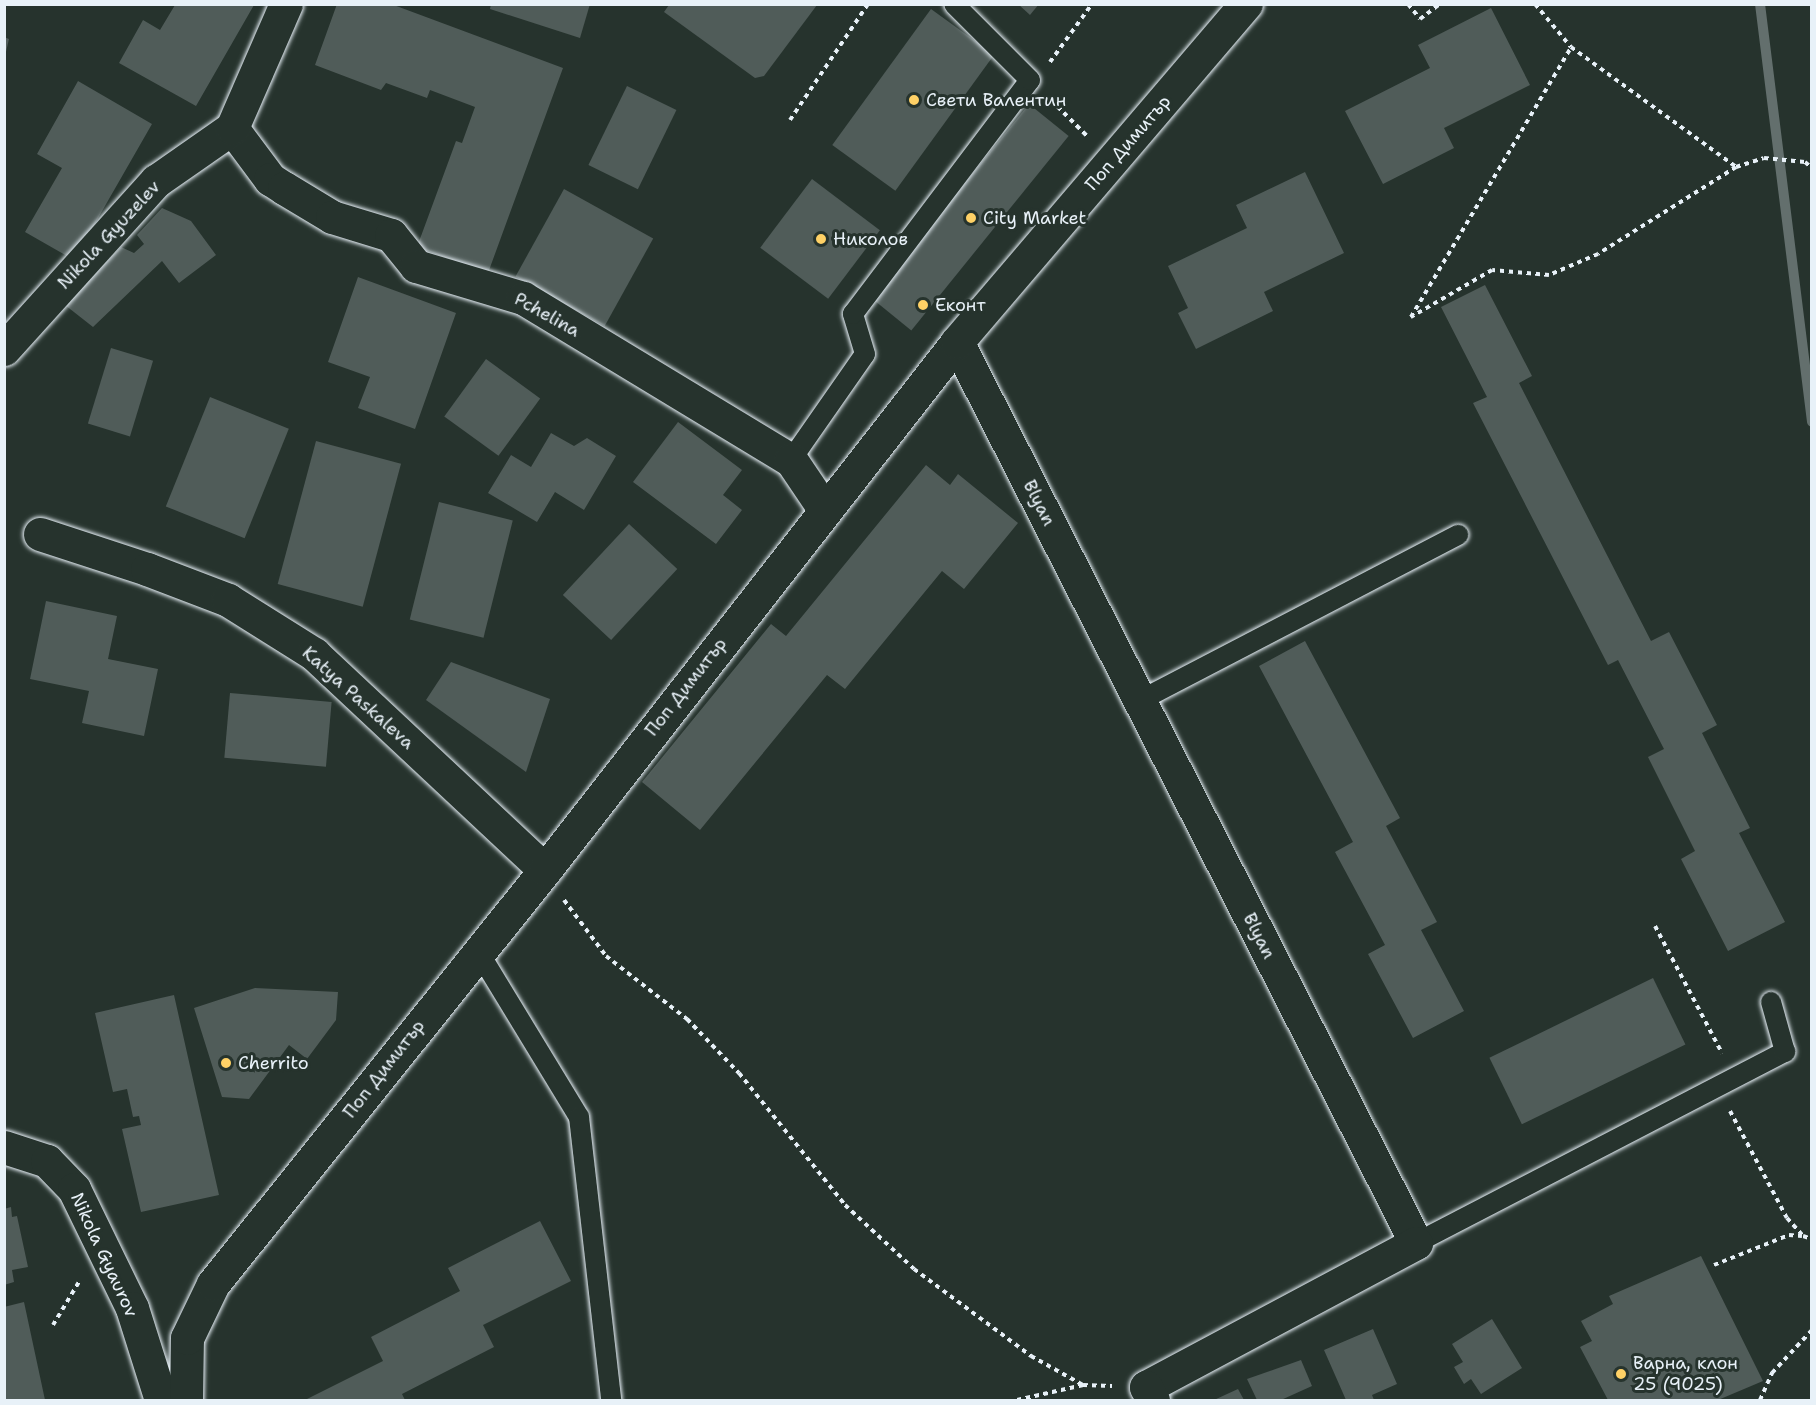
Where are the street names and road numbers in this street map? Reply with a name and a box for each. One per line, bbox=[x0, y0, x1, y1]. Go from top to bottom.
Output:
street label: Поп Димитър bbox=[1081, 91, 1175, 195]
street label: Nikola Gyuzelev bbox=[53, 176, 165, 294]
street label: Pchelina bbox=[510, 288, 584, 342]
street label: Blyan bbox=[1018, 477, 1060, 529]
street label: Поп Димитър bbox=[641, 633, 731, 741]
street label: Katya Paskaleva bbox=[298, 642, 418, 754]
street label: Blyan bbox=[1238, 910, 1280, 962]
street label: Поп Димитър bbox=[339, 1015, 429, 1123]
street label: Nikola Gyaurov bbox=[66, 1189, 142, 1321]

